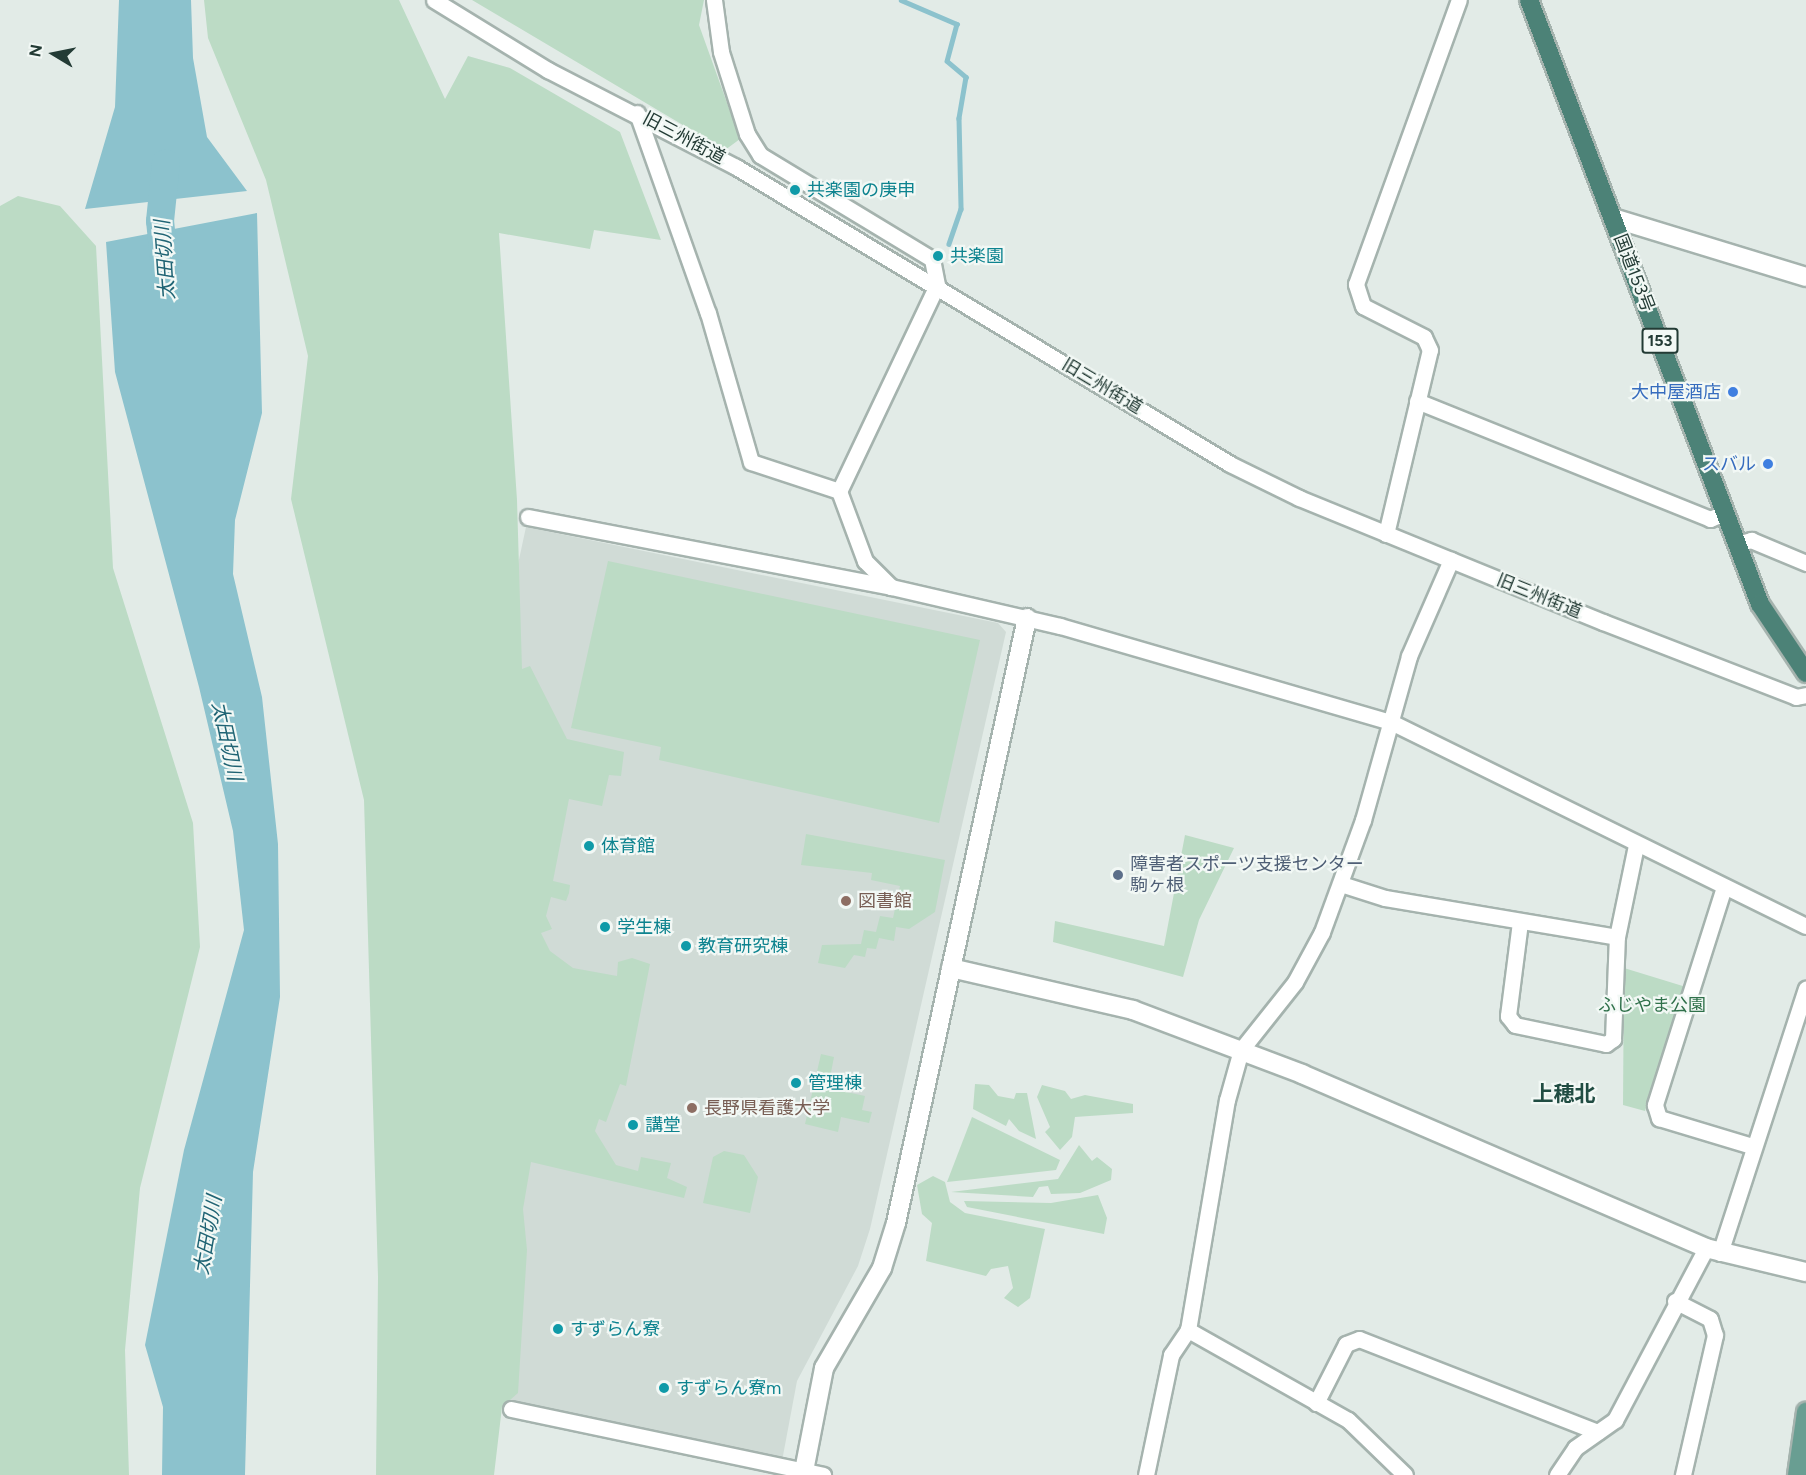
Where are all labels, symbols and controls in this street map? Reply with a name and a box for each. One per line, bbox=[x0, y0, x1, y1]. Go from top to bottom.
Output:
north arrow bbox=[24, 24, 84, 84]
text: N bbox=[25, 43, 46, 59]
street label: 旧三州街道 bbox=[639, 107, 729, 169]
place label: 共楽園の庚申 bbox=[807, 179, 915, 201]
marker: 共楽園の庚申 bbox=[788, 183, 802, 197]
water label: 太田切川 bbox=[150, 219, 180, 301]
street label: 国道153号 bbox=[1609, 231, 1659, 315]
place label: 共楽園 bbox=[950, 245, 1004, 267]
marker: 共楽園 bbox=[931, 249, 945, 263]
road number: 153 bbox=[1640, 328, 1680, 354]
street label: 旧三州街道 bbox=[1058, 354, 1146, 418]
place label: 大中屋酒店 bbox=[1631, 381, 1721, 403]
marker: 大中屋酒店 bbox=[1726, 385, 1740, 399]
place label: スバル bbox=[1702, 453, 1756, 475]
marker: スバル bbox=[1761, 457, 1775, 471]
street label: 旧三州街道 bbox=[1493, 569, 1585, 623]
water label: 太田切川 bbox=[207, 699, 247, 783]
place label: 体育館 bbox=[601, 835, 655, 857]
marker: 体育館 bbox=[582, 839, 596, 853]
place label: 障害者スポーツ支援センター 駒ヶ根 bbox=[1130, 854, 1364, 896]
marker: 障害者スポーツ支援センター 駒ヶ根 bbox=[1111, 868, 1125, 882]
place label: 図書館 bbox=[858, 890, 912, 912]
marker: 図書館 bbox=[839, 894, 853, 908]
place label: 学生棟 bbox=[617, 916, 671, 938]
marker: 学生棟 bbox=[598, 920, 612, 934]
place label: 教育研究棟 bbox=[698, 935, 788, 957]
marker: 教育研究棟 bbox=[679, 939, 693, 953]
park label: ふじやま公園 bbox=[1598, 994, 1706, 1016]
place label: 管理棟 bbox=[808, 1072, 862, 1094]
marker: 管理棟 bbox=[789, 1076, 803, 1090]
district label: 上穂北 bbox=[1533, 1081, 1595, 1107]
place label: 長野県看護大学 bbox=[704, 1097, 830, 1119]
marker: 長野県看護大学 bbox=[685, 1101, 699, 1115]
place label: 講堂 bbox=[645, 1114, 681, 1136]
marker: 講堂 bbox=[626, 1118, 640, 1132]
water label: 太田切川 bbox=[189, 1194, 227, 1276]
place label: すずらん寮 bbox=[570, 1318, 660, 1340]
marker: すずらん寮 bbox=[551, 1322, 565, 1336]
place label: すずらん寮m bbox=[676, 1377, 781, 1399]
marker: すずらん寮m bbox=[657, 1381, 671, 1395]

